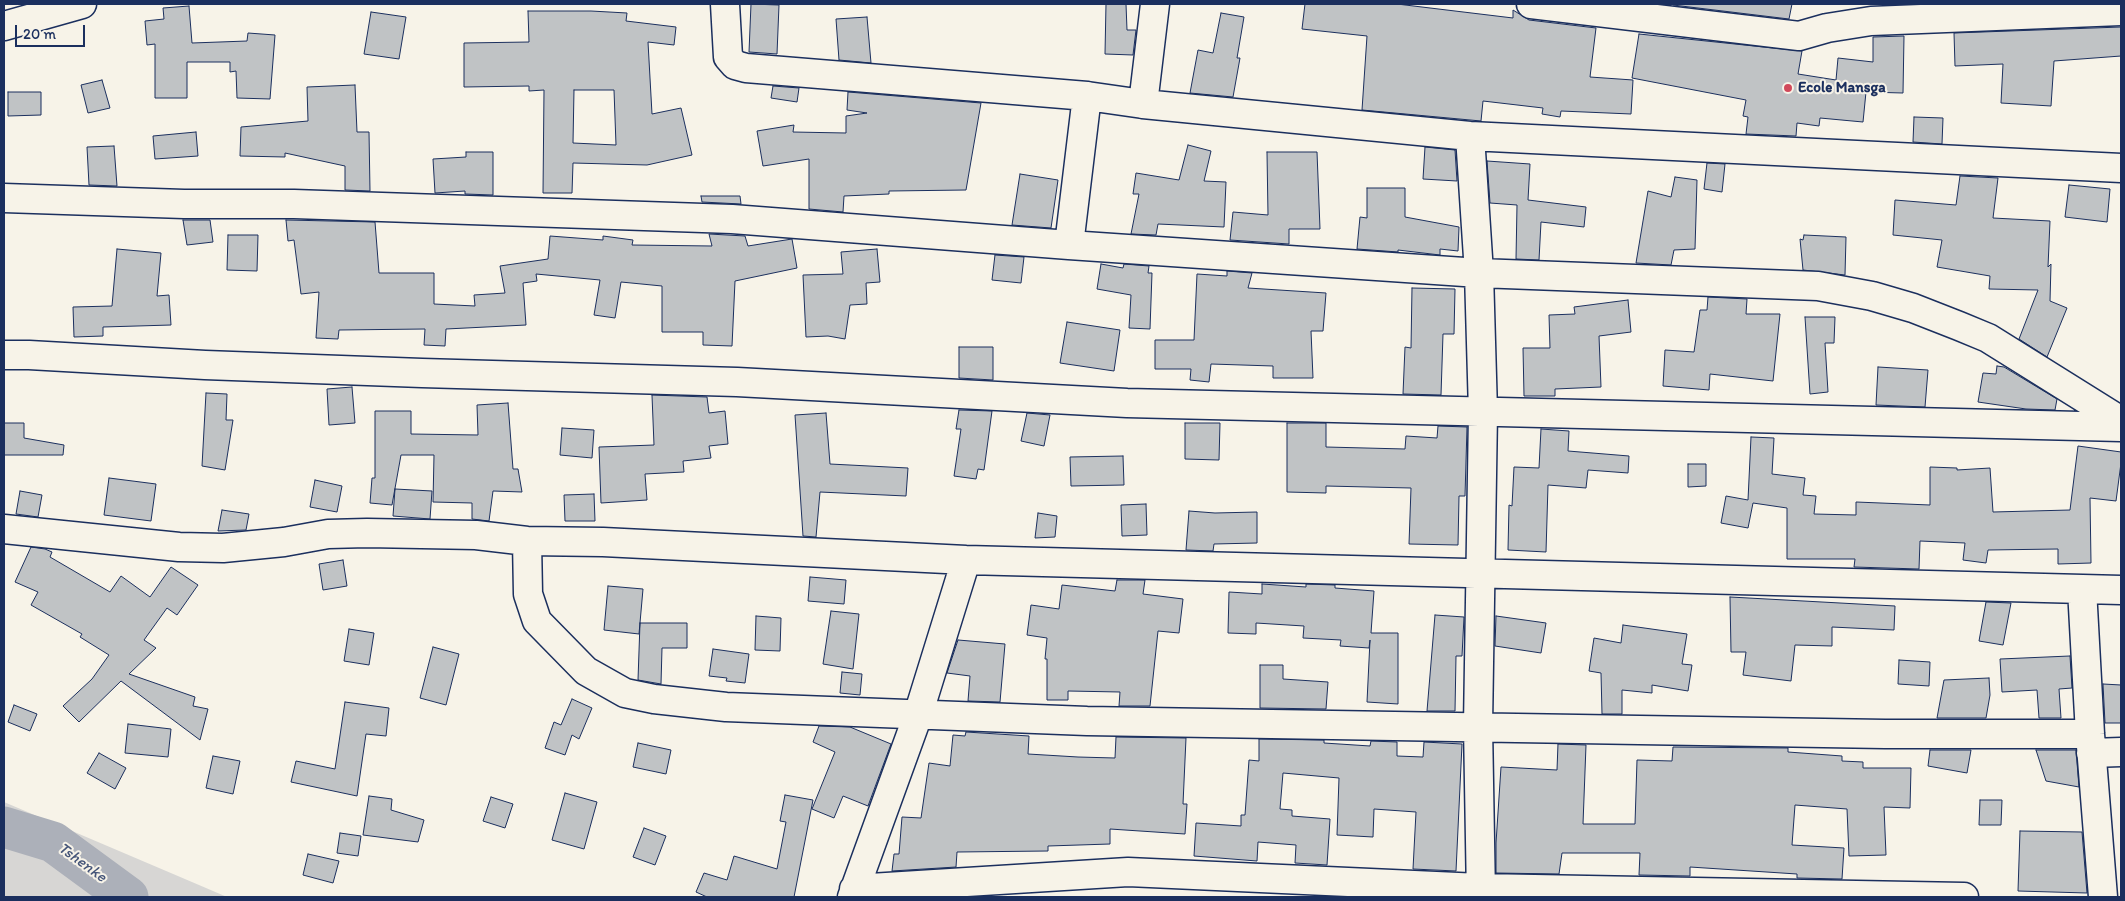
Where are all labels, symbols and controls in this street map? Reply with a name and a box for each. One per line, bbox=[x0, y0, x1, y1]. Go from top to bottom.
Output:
scale bar bbox=[18, 15, 88, 47]
text: 20 m bbox=[23, 25, 56, 43]
place label: Ecole Mansga bbox=[1798, 79, 1886, 97]
marker: Ecole Mansga bbox=[1782, 82, 1794, 94]
water label: Tshenke bbox=[54, 839, 110, 887]

